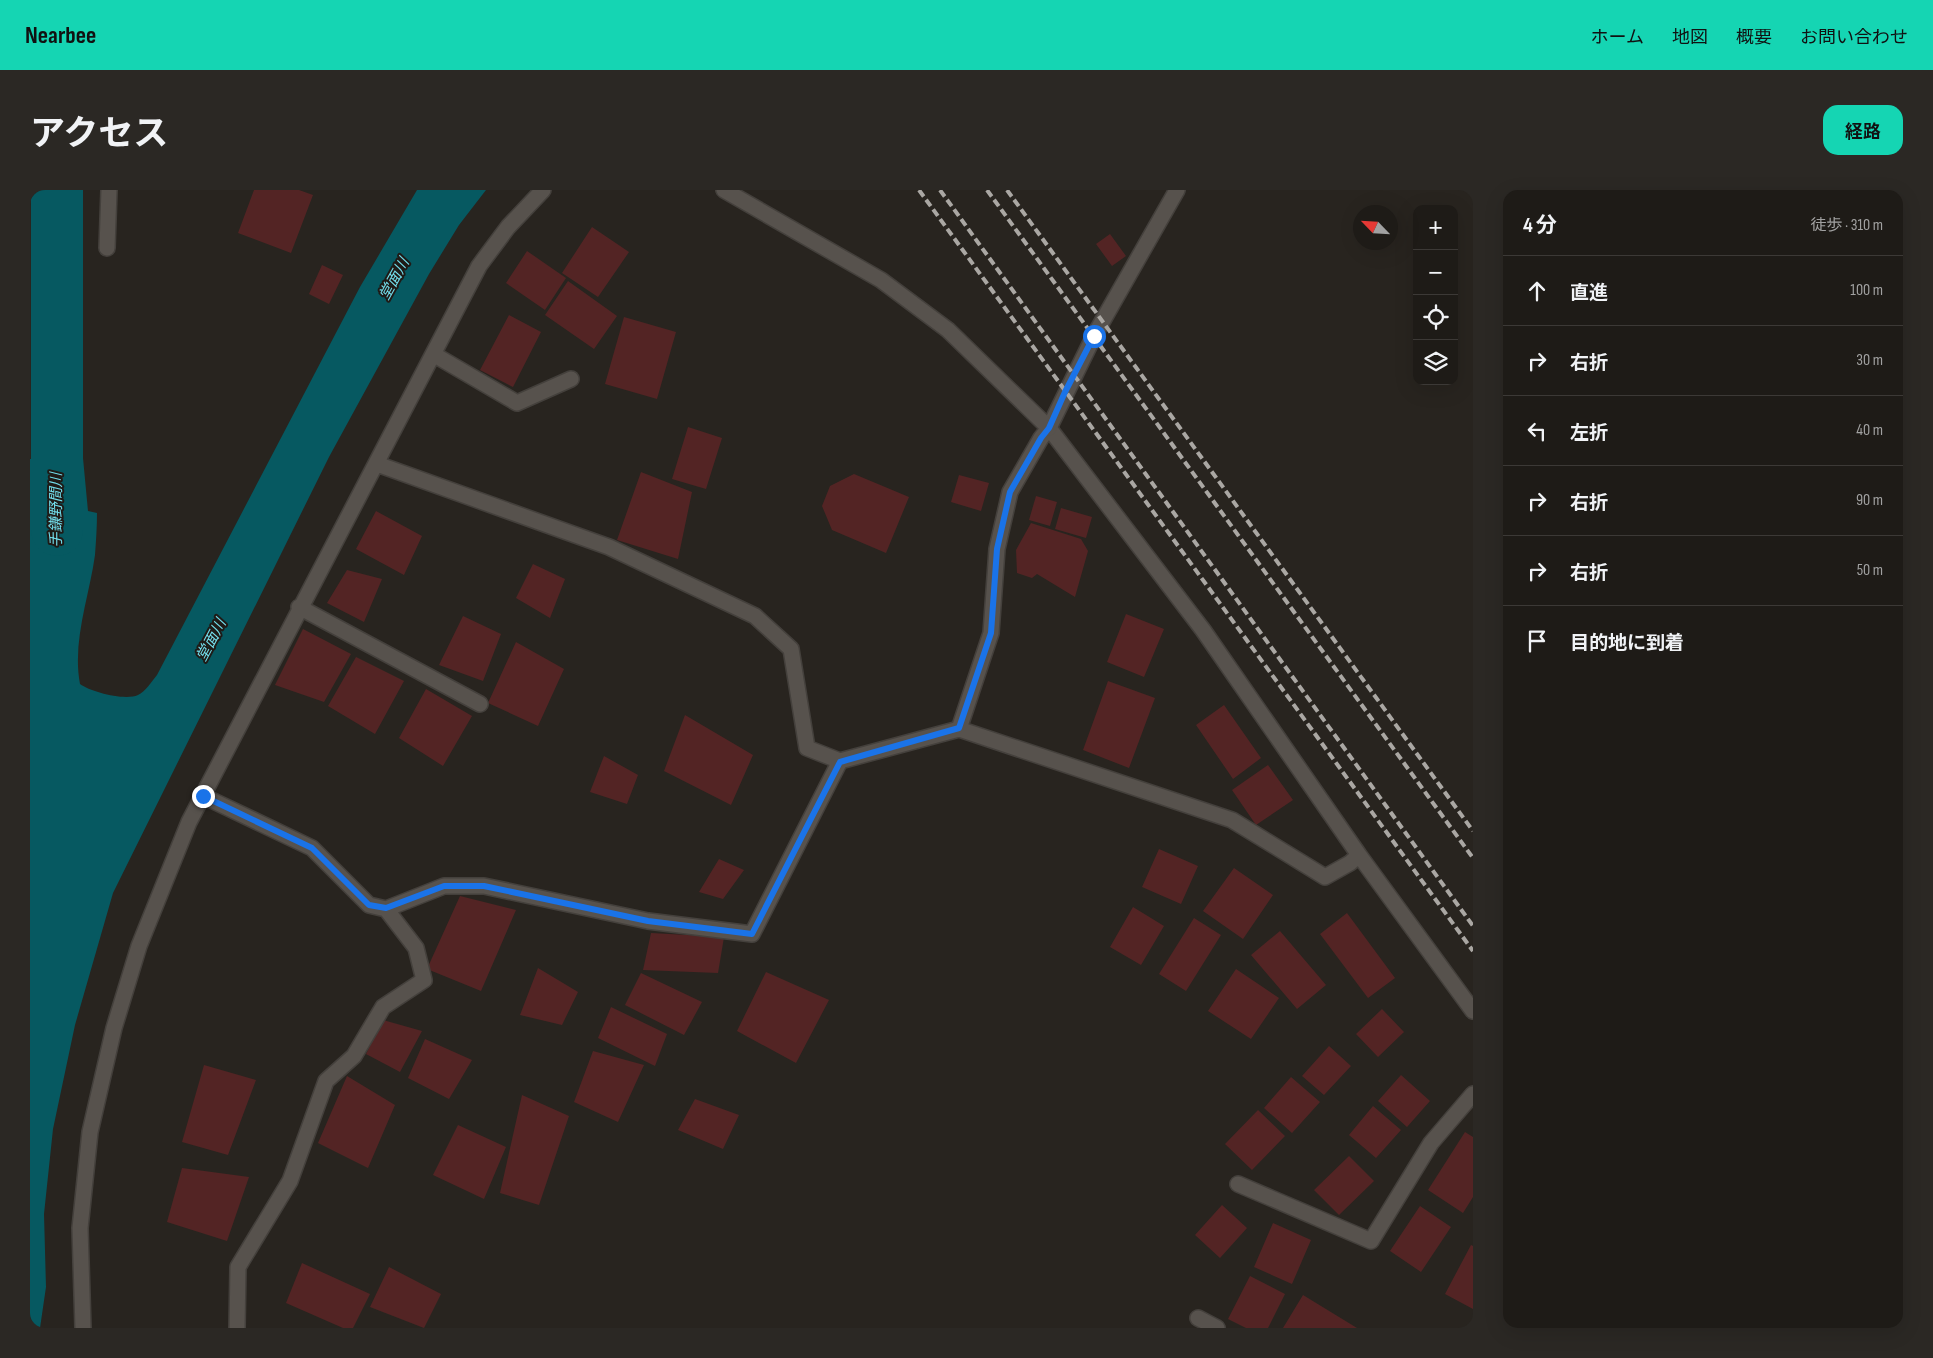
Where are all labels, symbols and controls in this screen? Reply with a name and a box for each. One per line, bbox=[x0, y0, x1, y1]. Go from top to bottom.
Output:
text: Nearbee bbox=[25, 21, 96, 50]
text: ホーム bbox=[1591, 27, 1644, 48]
text: 地図 bbox=[1672, 27, 1708, 48]
text: 概要 bbox=[1736, 27, 1772, 48]
text: お問い合わせ bbox=[1800, 27, 1908, 48]
button: 経路 bbox=[1823, 105, 1903, 155]
text: アクセス bbox=[30, 113, 168, 156]
north arrow bbox=[1353, 205, 1398, 250]
map controls bbox=[1413, 205, 1458, 385]
button: + bbox=[1413, 205, 1458, 250]
text: 4 分 bbox=[1523, 213, 1557, 238]
text: 徒歩 · 310 m bbox=[1810, 216, 1883, 235]
button: − bbox=[1413, 250, 1458, 295]
water label: 堂面川 bbox=[375, 253, 415, 304]
icon: ahead bbox=[1523, 277, 1551, 305]
text: 100 m bbox=[1850, 281, 1883, 300]
text: 直進 bbox=[1570, 282, 1608, 305]
button: locate bbox=[1413, 295, 1458, 340]
route start bbox=[1083, 325, 1106, 348]
button: layers bbox=[1413, 340, 1458, 385]
icon: right bbox=[1523, 347, 1551, 375]
text: 30 m bbox=[1856, 351, 1883, 370]
text: 右折 bbox=[1570, 352, 1608, 375]
icon: left bbox=[1523, 417, 1551, 445]
text: 40 m bbox=[1856, 421, 1883, 440]
text: 左折 bbox=[1570, 422, 1608, 445]
water label: 手鎌野間川 bbox=[47, 471, 66, 548]
icon: right bbox=[1523, 487, 1551, 515]
text: 90 m bbox=[1856, 491, 1883, 510]
text: 右折 bbox=[1570, 492, 1608, 515]
icon: right bbox=[1523, 557, 1551, 585]
text: 50 m bbox=[1857, 561, 1883, 580]
text: 右折 bbox=[1570, 562, 1608, 585]
water label: 堂面川 bbox=[192, 614, 231, 665]
icon: arrive bbox=[1523, 627, 1551, 655]
text: 目的地に到着 bbox=[1570, 632, 1684, 655]
route end bbox=[192, 785, 215, 808]

